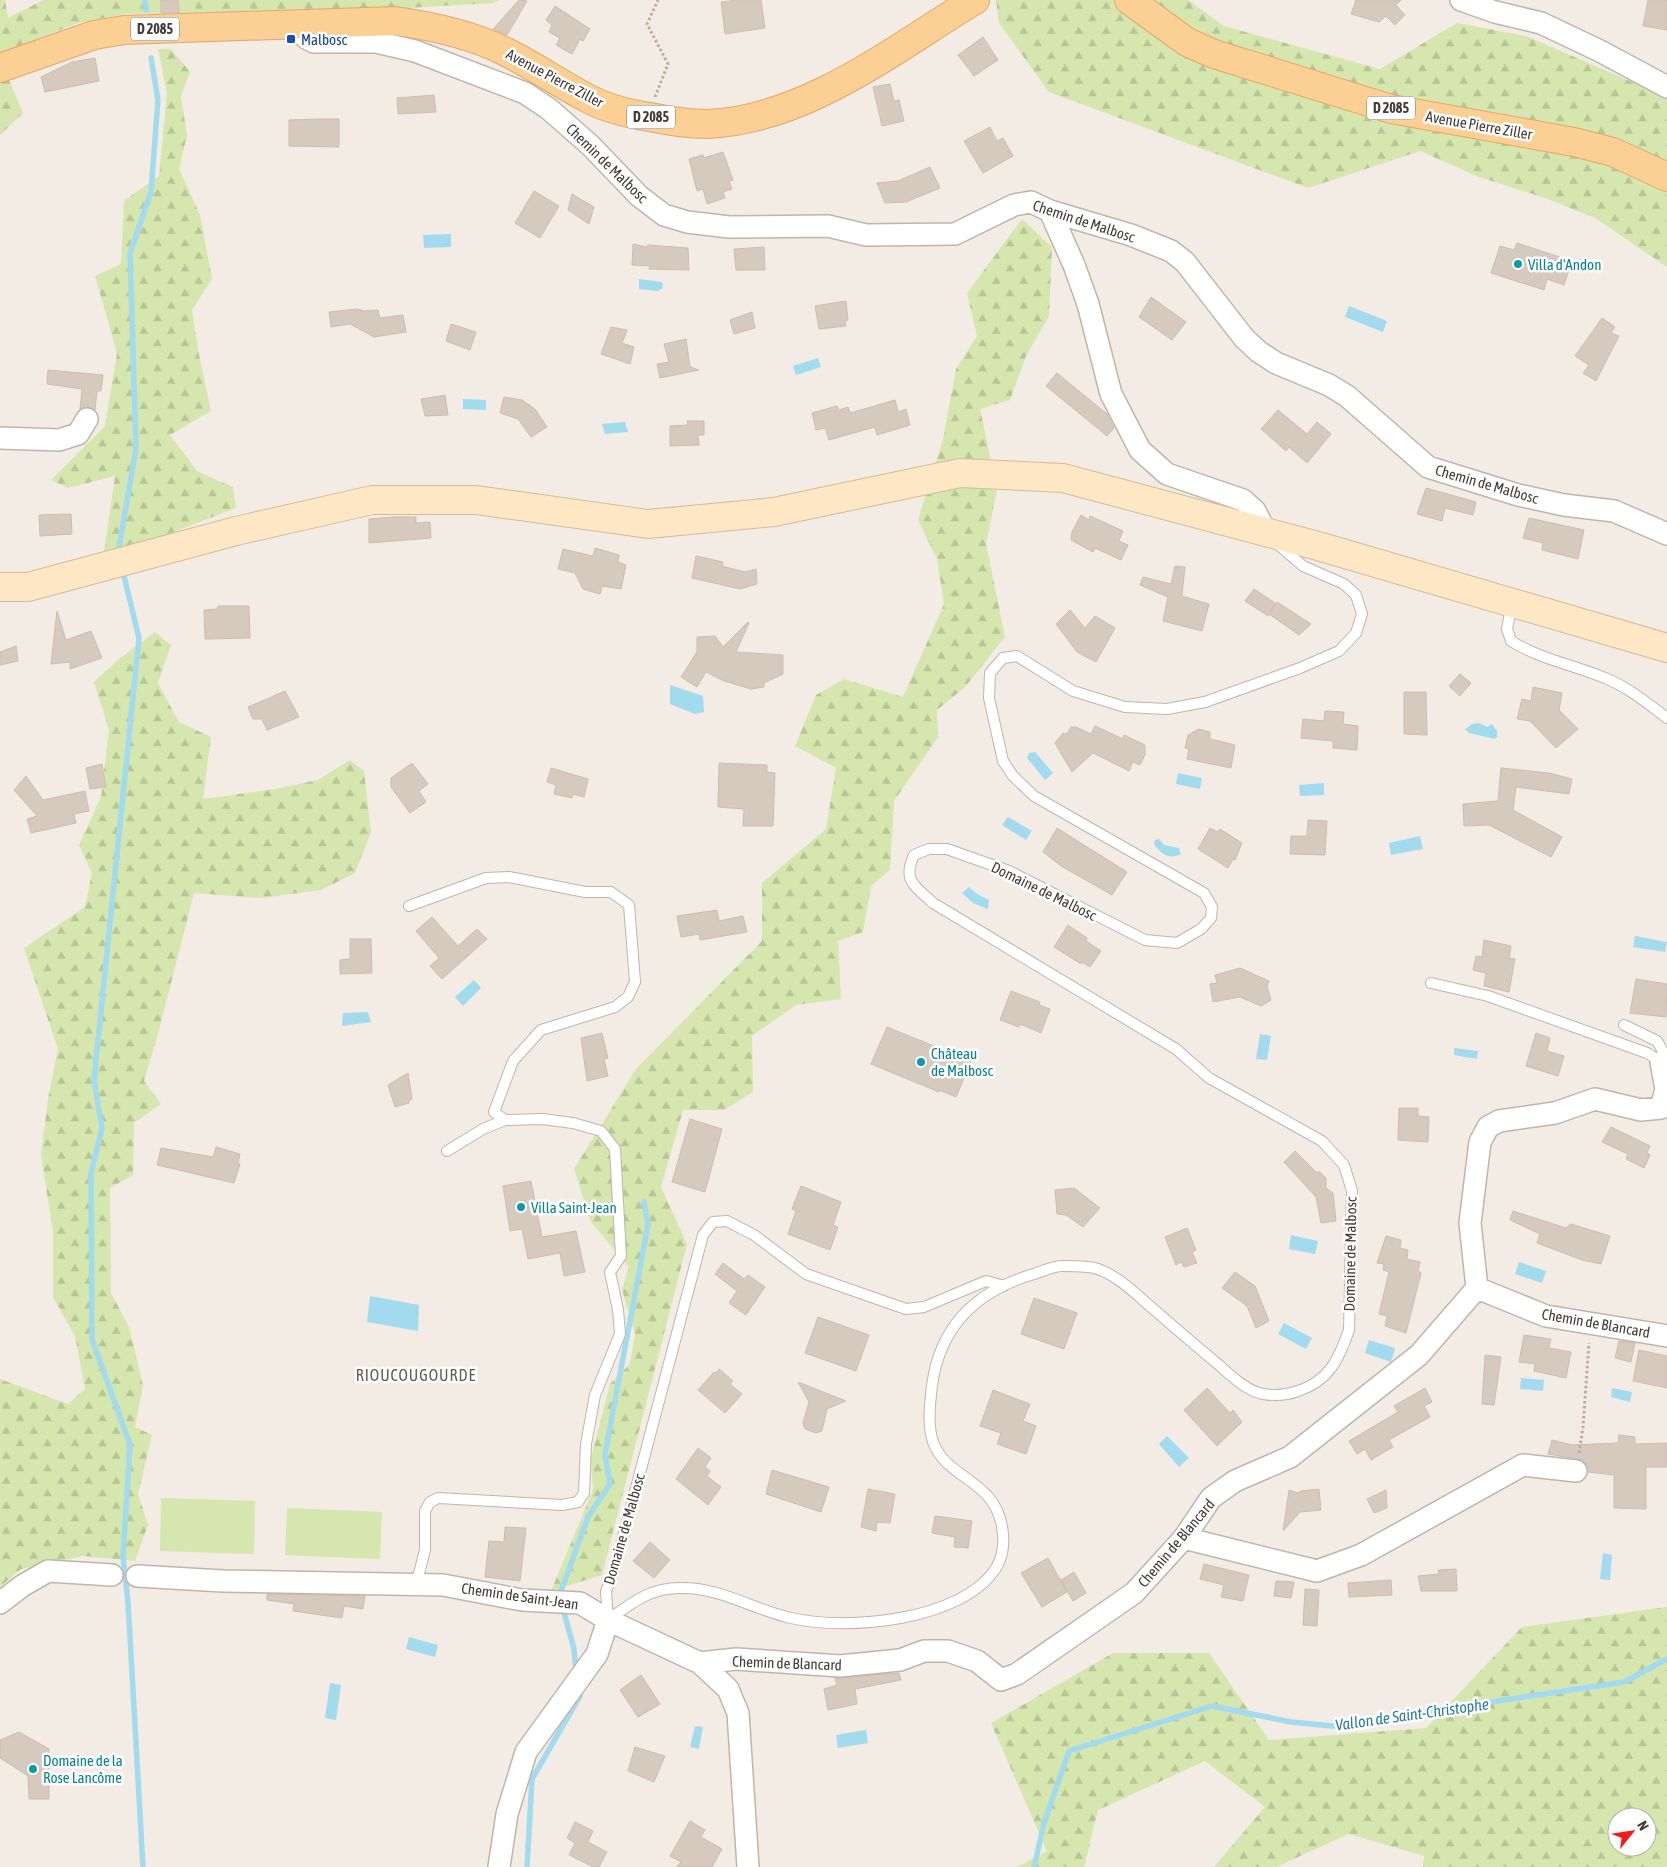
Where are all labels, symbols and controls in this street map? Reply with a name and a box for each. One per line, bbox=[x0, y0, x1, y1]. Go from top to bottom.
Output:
road number: D 2085 bbox=[131, 18, 179, 40]
place label: Malbosc bbox=[301, 31, 347, 48]
marker: Malbosc bbox=[285, 33, 297, 45]
street label: Avenue Pierre Ziller bbox=[503, 45, 607, 111]
road number: D 2085 bbox=[1367, 96, 1415, 120]
road number: D 2085 bbox=[627, 105, 675, 128]
street label: Avenue Pierre Ziller bbox=[1424, 107, 1534, 143]
street label: Chemin de Malbosc bbox=[563, 120, 651, 206]
street label: Chemin de Malbosc bbox=[1031, 196, 1138, 246]
place label: Villa d'Andon bbox=[1528, 256, 1601, 273]
marker: Villa d'Andon bbox=[1512, 258, 1524, 270]
street label: Chemin de Malbosc bbox=[1434, 461, 1541, 507]
street label: Domaine de Malbosc bbox=[989, 858, 1100, 924]
place label: Château de Malbosc bbox=[931, 1045, 993, 1079]
marker: Château de Malbosc bbox=[915, 1056, 927, 1068]
street label: Domaine de Malbosc bbox=[1340, 1196, 1360, 1312]
place label: Villa Saint-Jean bbox=[531, 1199, 617, 1216]
marker: Villa Saint-Jean bbox=[515, 1201, 527, 1213]
street label: Chemin de Blancard bbox=[1540, 1305, 1652, 1341]
district label: RIOUCOUGOURDE bbox=[356, 1366, 476, 1384]
street label: Domaine de Malbosc bbox=[600, 1471, 648, 1587]
street label: Chemin de Blancard bbox=[1134, 1495, 1218, 1591]
street label: Chemin de Saint-Jean bbox=[460, 1579, 580, 1613]
street label: Chemin de Blancard bbox=[732, 1653, 842, 1673]
water label: Vallon de Saint-Christophe bbox=[1334, 1694, 1490, 1735]
place label: Domaine de la Rose Lancôme bbox=[43, 1752, 123, 1786]
marker: Domaine de la Rose Lancôme bbox=[27, 1763, 39, 1775]
north arrow bbox=[1607, 1807, 1657, 1857]
text: N bbox=[1634, 1818, 1652, 1833]

